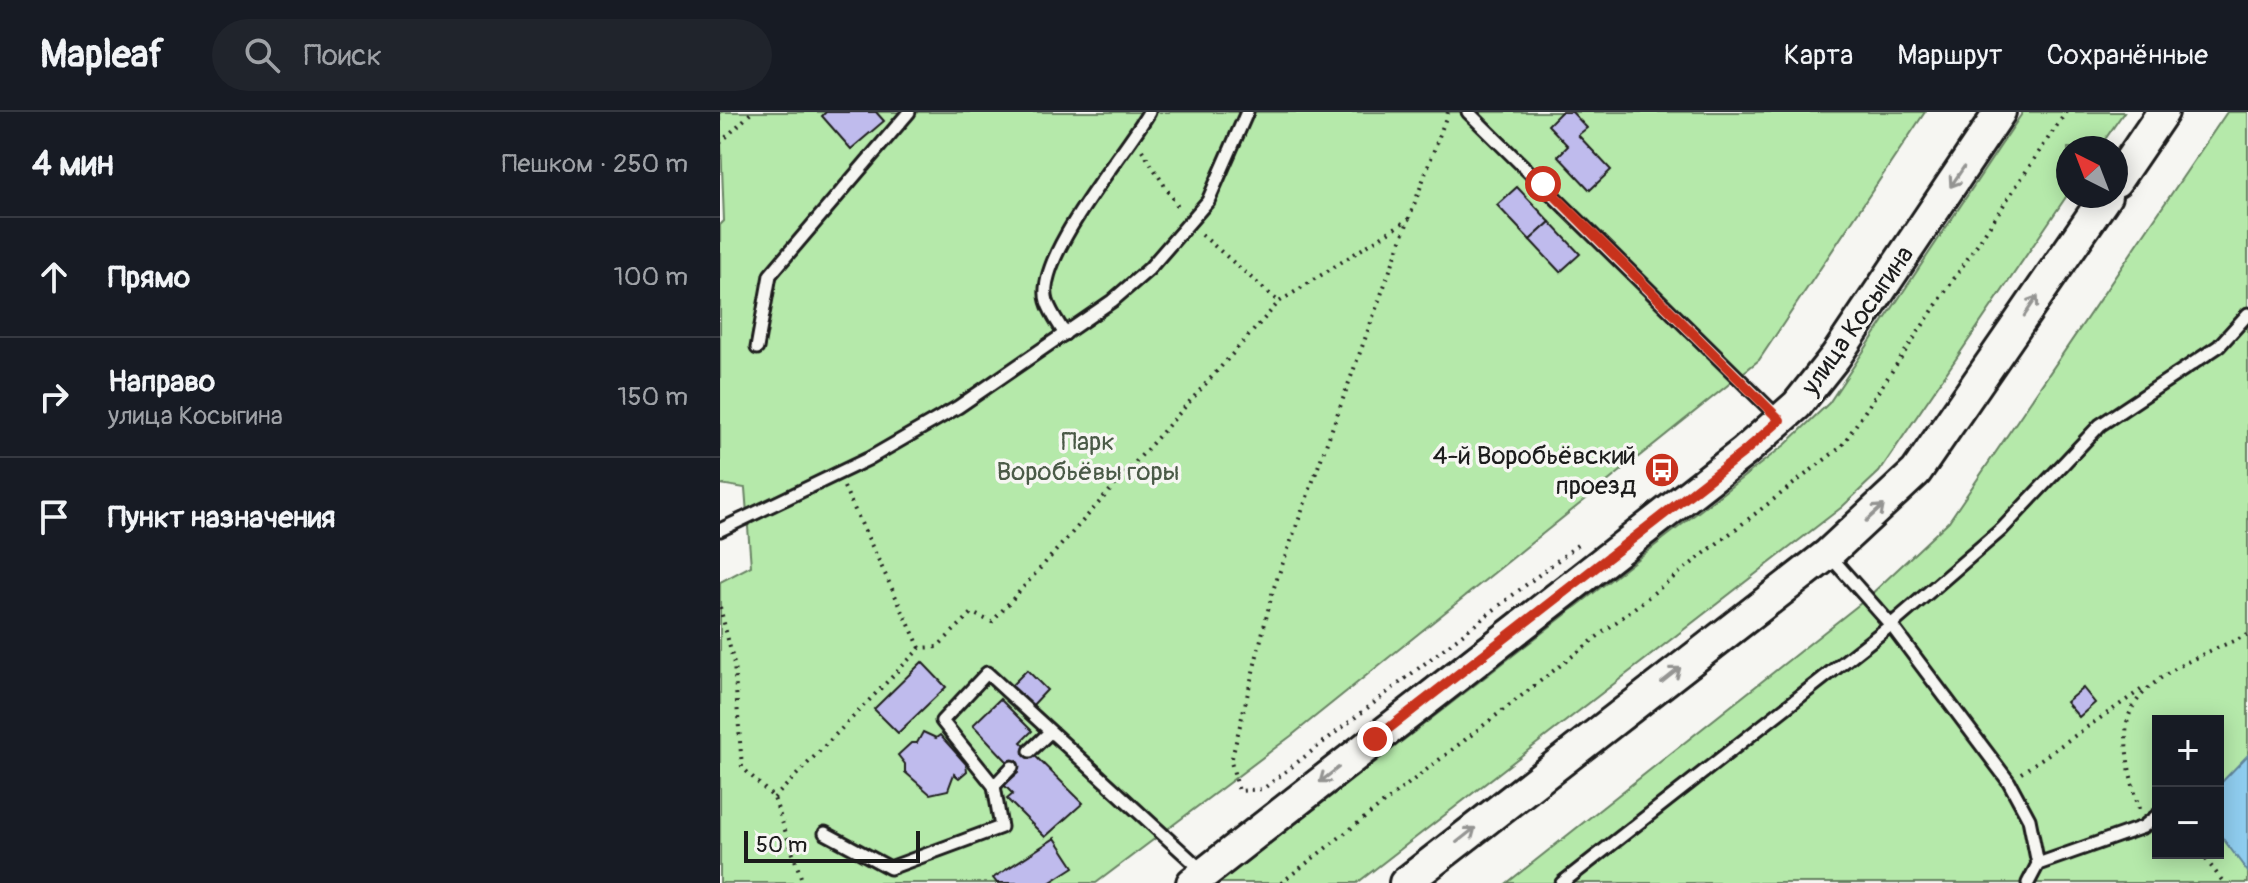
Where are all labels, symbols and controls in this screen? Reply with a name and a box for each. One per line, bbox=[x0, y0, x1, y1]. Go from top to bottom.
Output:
search box bbox=[212, 19, 772, 91]
text: Mapleaf bbox=[40, 31, 164, 79]
icon: search bbox=[240, 33, 284, 77]
text: Поиск bbox=[304, 37, 382, 74]
text: Карта bbox=[1784, 38, 1853, 73]
text: Маршрут bbox=[1897, 38, 2003, 73]
text: Сохранённые bbox=[2047, 38, 2208, 73]
north arrow bbox=[2056, 136, 2128, 208]
text: 4 мин bbox=[32, 143, 114, 186]
text: Пешком · 250 m bbox=[502, 148, 688, 180]
one-way arrow bbox=[1949, 165, 1965, 187]
route start bbox=[1525, 166, 1561, 202]
street label: улица Косыгина bbox=[1794, 240, 1921, 402]
icon: ahead bbox=[32, 255, 76, 299]
text: Прямо bbox=[108, 259, 190, 296]
text: 100 m bbox=[614, 261, 688, 293]
one-way arrow bbox=[2023, 296, 2039, 318]
text: Направо bbox=[108, 363, 215, 400]
icon: right bbox=[32, 375, 76, 419]
text: 150 m bbox=[617, 381, 688, 413]
text: улица Косыгина bbox=[108, 400, 283, 432]
park label: Парк Воробьёвы горы bbox=[997, 426, 1179, 488]
place label: 4-й Воробьёвский проезд bbox=[1432, 440, 1636, 502]
bus stop icon: 4-й Воробьёвский проезд bbox=[1643, 451, 1681, 489]
icon: arrive bbox=[32, 495, 76, 539]
text: Пункт назначения bbox=[108, 499, 335, 536]
one-way arrow bbox=[1865, 504, 1885, 523]
one-way arrow bbox=[1660, 667, 1681, 684]
map controls bbox=[2152, 715, 2224, 859]
button: + bbox=[2152, 715, 2224, 787]
route end bbox=[1357, 721, 1393, 757]
one-way arrow bbox=[1319, 767, 1340, 784]
button: − bbox=[2152, 787, 2224, 859]
one-way arrow bbox=[1455, 826, 1476, 844]
scale bar bbox=[744, 827, 920, 863]
text: 50 m bbox=[756, 831, 807, 859]

